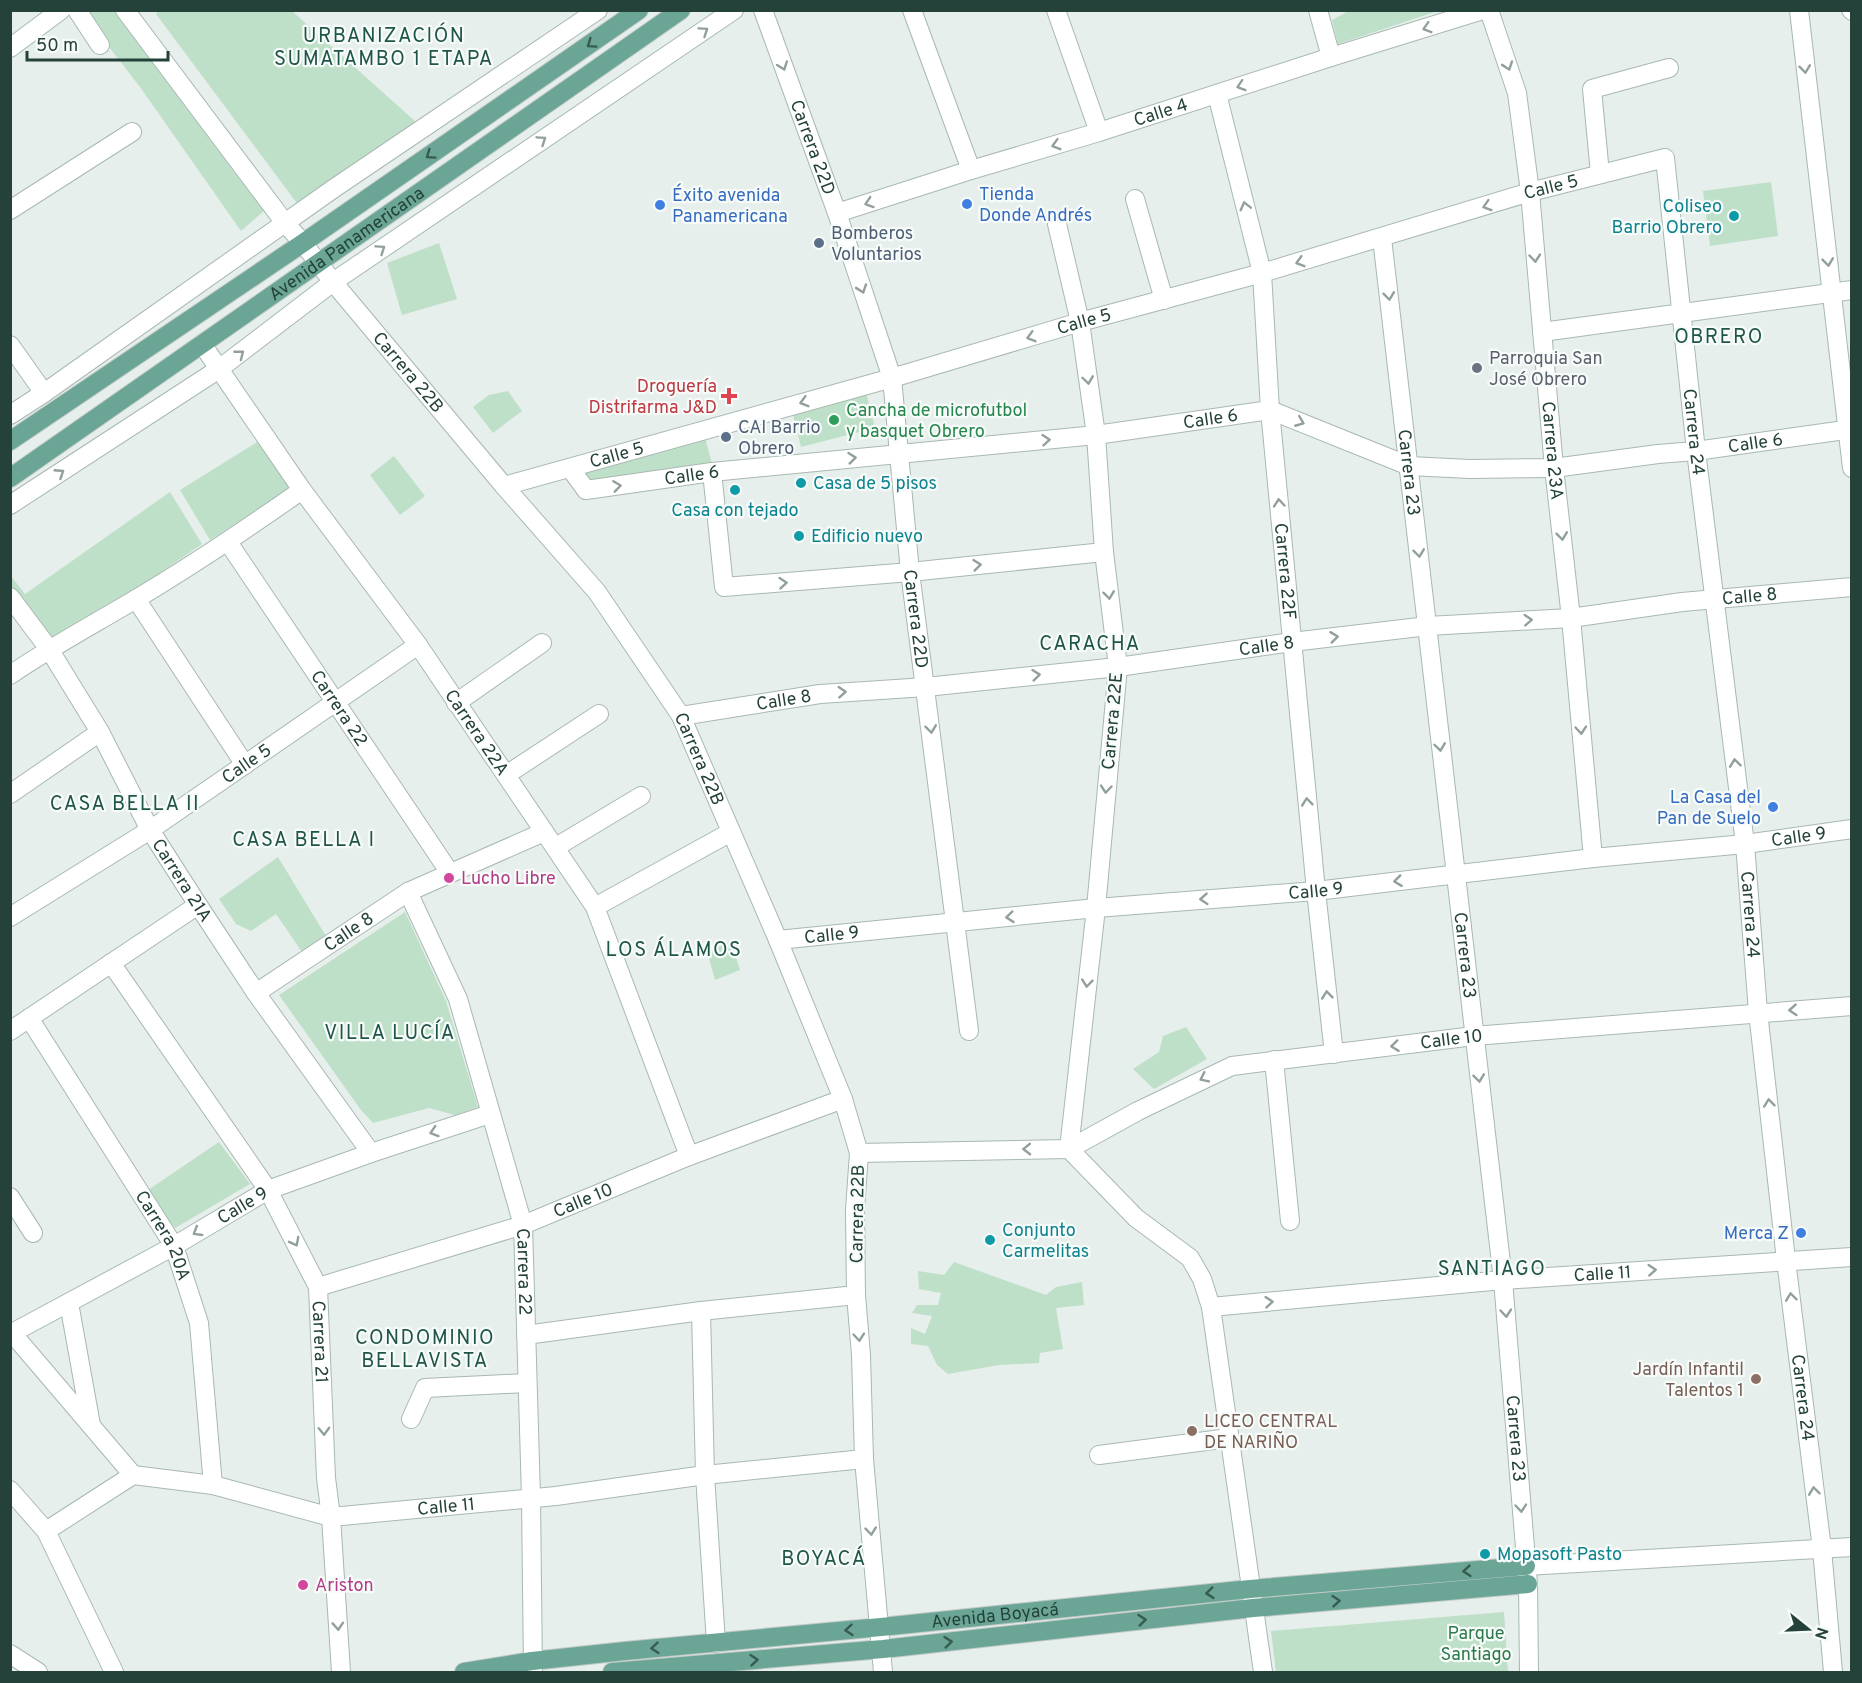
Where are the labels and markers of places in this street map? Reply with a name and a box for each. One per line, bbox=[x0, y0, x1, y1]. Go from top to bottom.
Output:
place label: Éxito avenida Panamericana bbox=[672, 183, 788, 229]
place label: Tienda Donde Andrés bbox=[979, 184, 1092, 228]
place label: Coliseo Barrio Obrero bbox=[1611, 196, 1722, 240]
marker: Tienda Donde Andrés bbox=[960, 197, 974, 211]
marker: Éxito avenida Panamericana bbox=[653, 198, 667, 212]
marker: Coliseo Barrio Obrero bbox=[1727, 209, 1741, 223]
place label: Bomberos Voluntarios bbox=[831, 223, 922, 267]
marker: Bomberos Voluntarios bbox=[812, 236, 826, 250]
place label: Parroquia San José Obrero bbox=[1489, 348, 1603, 392]
marker: Parroquia San José Obrero bbox=[1470, 361, 1484, 375]
place label: Droguería Distrifarma J&D bbox=[588, 376, 717, 420]
marker: Droguería Distrifarma J&D bbox=[722, 389, 736, 403]
place label: Cancha de microfutbol y basquet Obrero bbox=[846, 400, 1027, 444]
marker: Cancha de microfutbol y basquet Obrero bbox=[827, 413, 841, 427]
place label: CAI Barrio Obrero bbox=[738, 417, 821, 461]
marker: CAI Barrio Obrero bbox=[719, 430, 733, 444]
place label: Casa de 5 pisos bbox=[813, 473, 937, 496]
marker: Casa de 5 pisos bbox=[794, 476, 808, 490]
marker: Casa con tejado bbox=[728, 483, 742, 497]
place label: Casa con tejado bbox=[671, 500, 799, 523]
place label: Edificio nuevo bbox=[811, 526, 923, 549]
marker: Edificio nuevo bbox=[792, 529, 806, 543]
place label: La Casa del Pan de Suelo bbox=[1657, 787, 1761, 831]
marker: La Casa del Pan de Suelo bbox=[1766, 800, 1780, 814]
place label: Lucho Libre bbox=[461, 868, 556, 891]
marker: Lucho Libre bbox=[442, 871, 456, 885]
place label: Conjunto Carmelitas bbox=[1002, 1220, 1089, 1264]
place label: Merca Z bbox=[1724, 1223, 1789, 1246]
marker: Merca Z bbox=[1794, 1226, 1808, 1240]
marker: Conjunto Carmelitas bbox=[983, 1233, 997, 1247]
place label: Jardín Infantil Talentos 1 bbox=[1632, 1359, 1744, 1403]
marker: Jardín Infantil Talentos 1 bbox=[1749, 1372, 1763, 1386]
place label: LICEO CENTRAL DE NARIÑO bbox=[1204, 1411, 1337, 1455]
marker: LICEO CENTRAL DE NARIÑO bbox=[1185, 1424, 1199, 1438]
place label: Mopasoft Pasto bbox=[1497, 1544, 1622, 1567]
marker: Mopasoft Pasto bbox=[1478, 1547, 1492, 1561]
place label: Ariston bbox=[315, 1575, 374, 1598]
marker: Ariston bbox=[296, 1578, 310, 1592]

